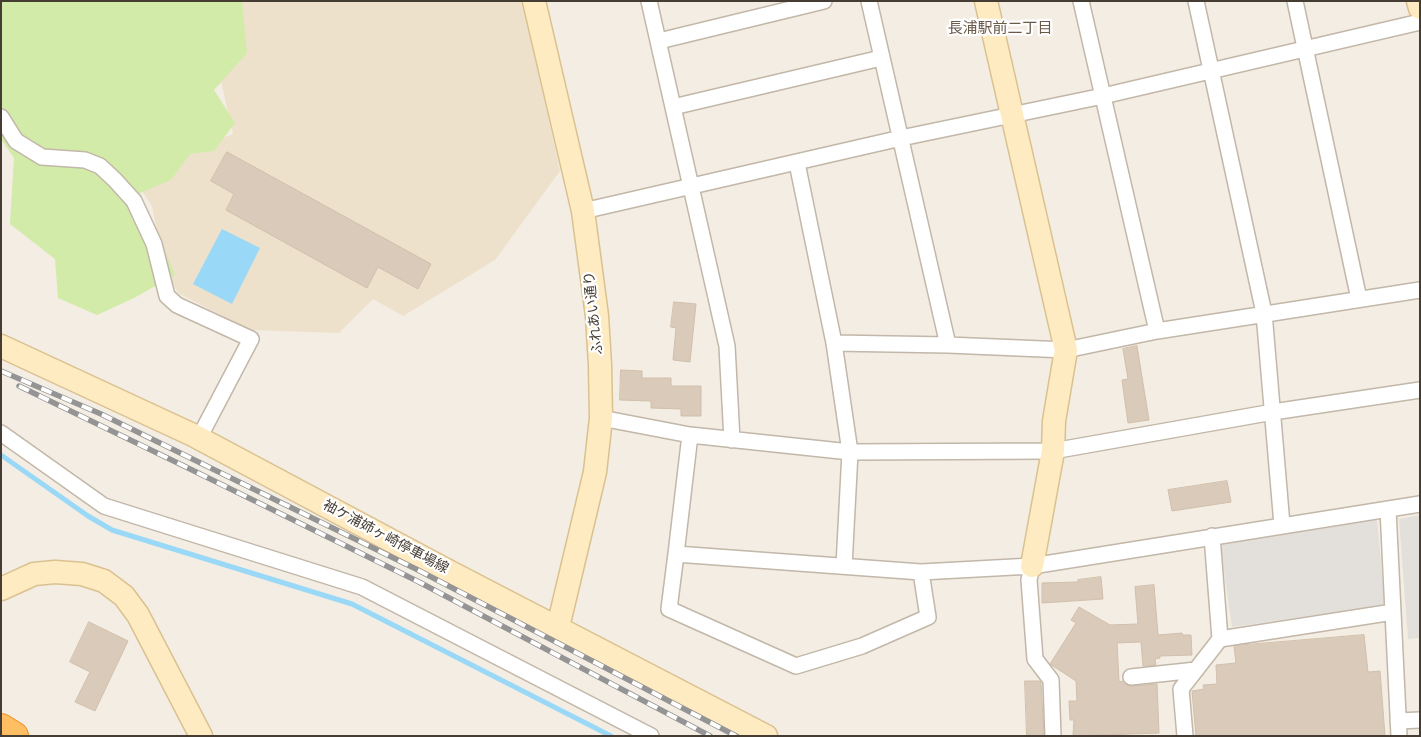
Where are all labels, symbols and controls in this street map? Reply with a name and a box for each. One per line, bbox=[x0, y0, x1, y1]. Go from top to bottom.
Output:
district label: 長浦駅前二丁目 bbox=[948, 21, 1052, 39]
street label: ふれあい通り bbox=[582, 270, 608, 356]
street label: 袖ケ浦姉ヶ崎停車場線 bbox=[319, 498, 451, 578]

